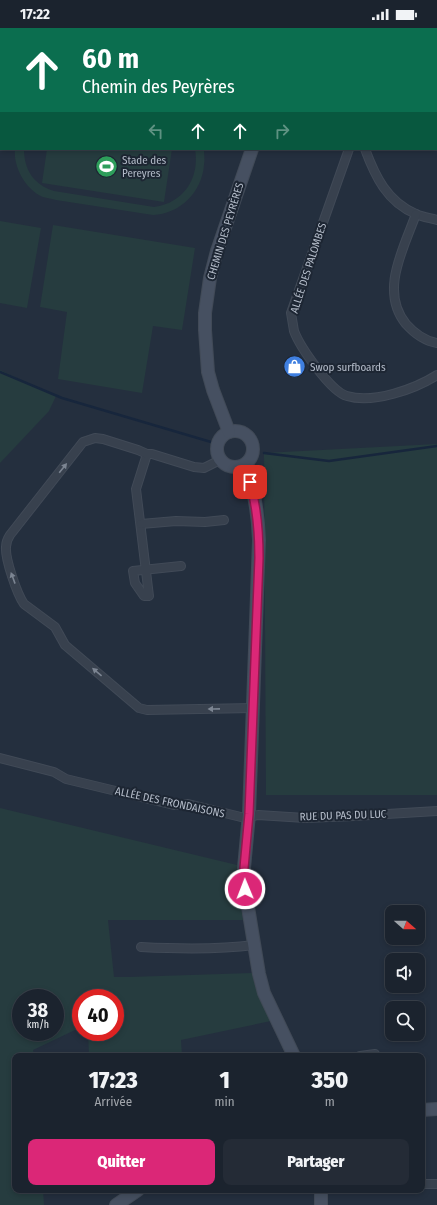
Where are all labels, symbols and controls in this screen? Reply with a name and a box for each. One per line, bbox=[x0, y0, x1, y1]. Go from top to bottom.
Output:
text: 17:22 bbox=[20, 5, 50, 23]
text: 60 m bbox=[82, 42, 139, 75]
icon: ahead bbox=[16, 44, 68, 96]
text: Chemin des Peyrères bbox=[82, 76, 235, 98]
icon: left bbox=[145, 120, 167, 142]
icon: ahead bbox=[187, 120, 209, 142]
icon: ahead bbox=[229, 120, 251, 142]
icon: right bbox=[271, 120, 293, 142]
sports icon: Stade des Pereyres bbox=[94, 153, 120, 179]
place label: Stade des Pereyres bbox=[122, 154, 167, 180]
street label: CHEMIN DES PEYRÈRES bbox=[204, 180, 247, 281]
street label: ALLÉE DES PALOMBES bbox=[287, 220, 329, 315]
shop icon: Swop surfboards bbox=[281, 354, 307, 380]
place label: Swop surfboards bbox=[310, 361, 386, 374]
one-way arrow bbox=[58, 463, 67, 474]
pin bbox=[233, 465, 267, 499]
icon: arrive bbox=[239, 471, 261, 493]
one-way arrow bbox=[10, 571, 16, 583]
one-way arrow bbox=[92, 668, 102, 677]
one-way arrow bbox=[207, 706, 220, 712]
street label: ALLÉE DES FRONDAISONS bbox=[114, 784, 227, 821]
street label: RUE DU PAS DU LUC bbox=[300, 807, 387, 824]
position arrow bbox=[224, 868, 266, 910]
north arrow bbox=[385, 905, 425, 945]
map controls bbox=[385, 905, 425, 1041]
button: sound bbox=[385, 953, 425, 993]
speed limit sign: 40 bbox=[72, 989, 124, 1041]
text: 38 bbox=[28, 998, 48, 1022]
button: search bbox=[385, 1001, 425, 1041]
text: km/h bbox=[27, 1019, 49, 1031]
text: 17:23 bbox=[89, 1066, 138, 1094]
text: 1 bbox=[219, 1066, 230, 1094]
text: 350 bbox=[311, 1066, 348, 1094]
text: Arrivée bbox=[94, 1094, 132, 1109]
text: min bbox=[215, 1094, 235, 1109]
text: m bbox=[325, 1094, 335, 1109]
button: Quitter bbox=[28, 1139, 215, 1185]
button: Partager bbox=[223, 1139, 409, 1185]

